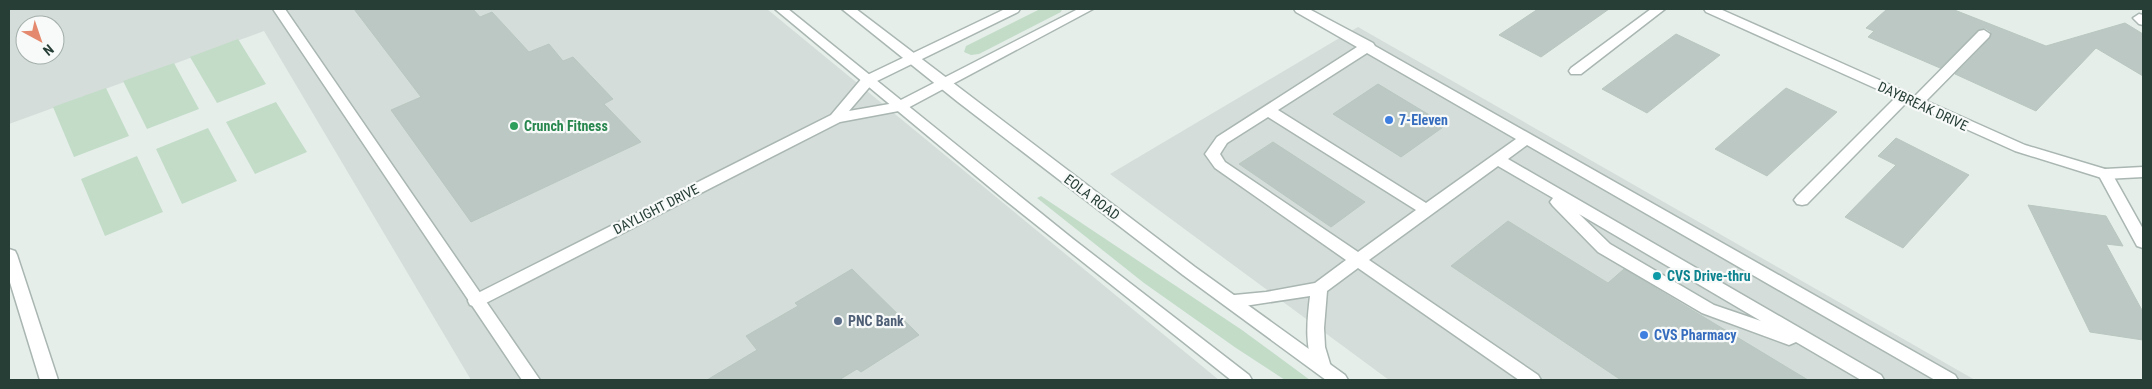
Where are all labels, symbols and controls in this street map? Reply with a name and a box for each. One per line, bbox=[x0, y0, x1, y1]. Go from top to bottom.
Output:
north arrow bbox=[15, 15, 65, 65]
text: N bbox=[40, 41, 57, 59]
street label: DAYBREAK DRIVE bbox=[1876, 78, 1971, 134]
place label: 7-Eleven bbox=[1399, 112, 1448, 128]
marker: 7-Eleven bbox=[1383, 114, 1395, 126]
place label: Crunch Fitness bbox=[524, 118, 608, 134]
marker: Crunch Fitness bbox=[508, 120, 520, 132]
street label: EOLA ROAD bbox=[1061, 171, 1123, 223]
street label: DAYLIGHT DRIVE bbox=[611, 181, 701, 237]
place label: CVS Drive-thru bbox=[1667, 268, 1751, 284]
marker: CVS Drive-thru bbox=[1651, 270, 1663, 282]
place label: PNC Bank bbox=[848, 313, 904, 329]
marker: PNC Bank bbox=[832, 315, 844, 327]
place label: CVS Pharmacy bbox=[1654, 327, 1737, 343]
marker: CVS Pharmacy bbox=[1638, 329, 1650, 341]

